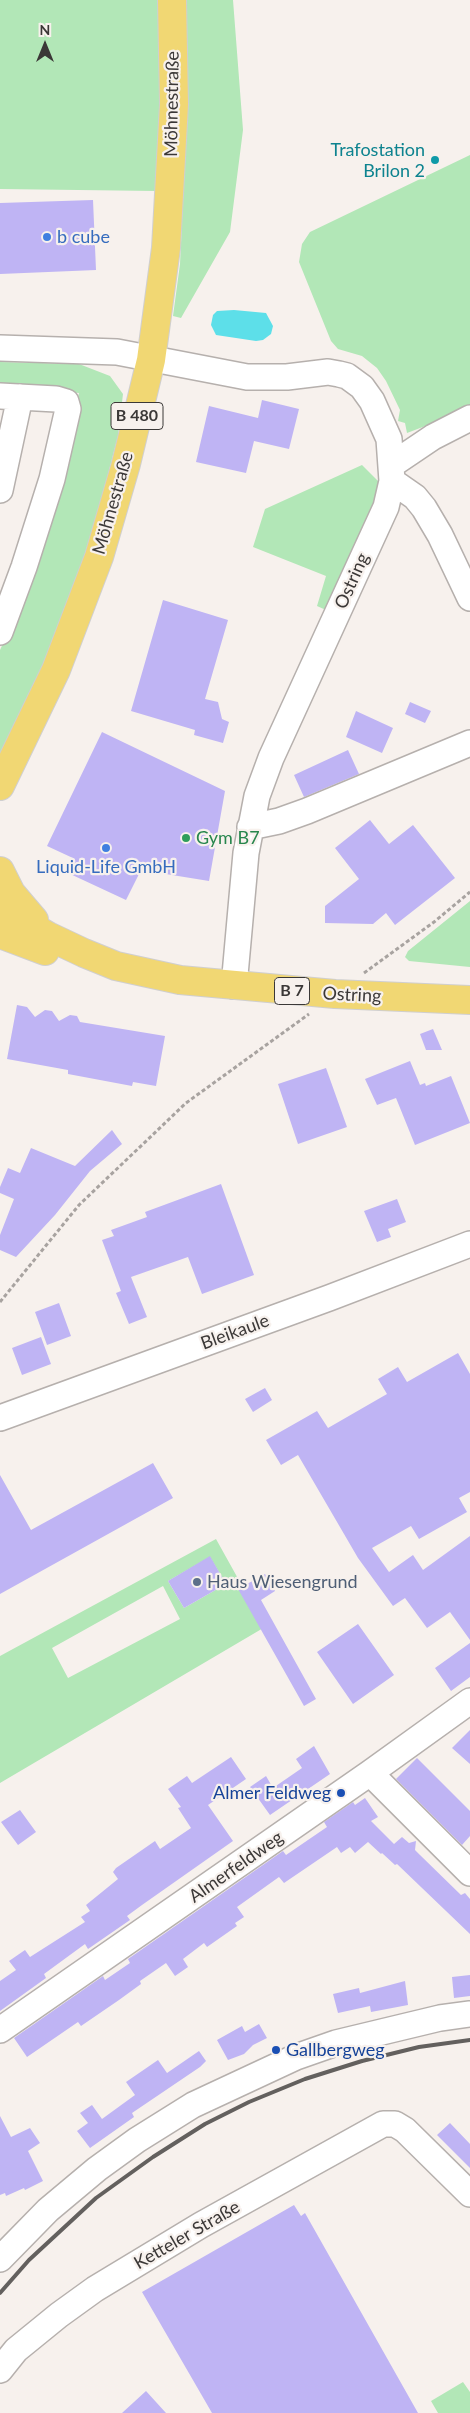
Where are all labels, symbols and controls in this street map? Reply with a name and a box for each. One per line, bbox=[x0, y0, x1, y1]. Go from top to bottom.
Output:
north arrow bbox=[20, 20, 70, 70]
text: N bbox=[40, 21, 50, 38]
street label: Möhnestraße bbox=[160, 51, 184, 157]
place label: Trafostation Brilon 2 bbox=[331, 139, 425, 182]
marker: Trafostation Brilon 2 bbox=[429, 154, 441, 166]
place label: b cube bbox=[57, 226, 110, 248]
marker: b cube bbox=[41, 231, 53, 243]
road number: B 480 bbox=[111, 402, 163, 430]
street label: Möhnestraße bbox=[88, 449, 138, 557]
street label: Ostring bbox=[330, 550, 374, 612]
place label: Gym B7 bbox=[196, 827, 260, 849]
marker: Gym B7 bbox=[180, 832, 192, 844]
marker: Liquid-Life GmbH bbox=[100, 842, 112, 854]
place label: Liquid-Life GmbH bbox=[36, 856, 176, 878]
road number: B 7 bbox=[274, 978, 310, 1004]
street label: Ostring bbox=[322, 983, 382, 1007]
street label: Bleikaule bbox=[198, 1310, 272, 1354]
place label: Haus Wiesengrund bbox=[207, 1571, 358, 1593]
marker: Haus Wiesengrund bbox=[191, 1576, 203, 1588]
place label: Almer Feldweg bbox=[213, 1782, 331, 1804]
marker: Almer Feldweg bbox=[335, 1787, 347, 1799]
street label: Almerfeldweg bbox=[185, 1827, 287, 1907]
place label: Gallbergweg bbox=[286, 2039, 385, 2061]
marker: Gallbergweg bbox=[270, 2044, 282, 2056]
street label: Ketteler Straße bbox=[130, 2196, 244, 2274]

